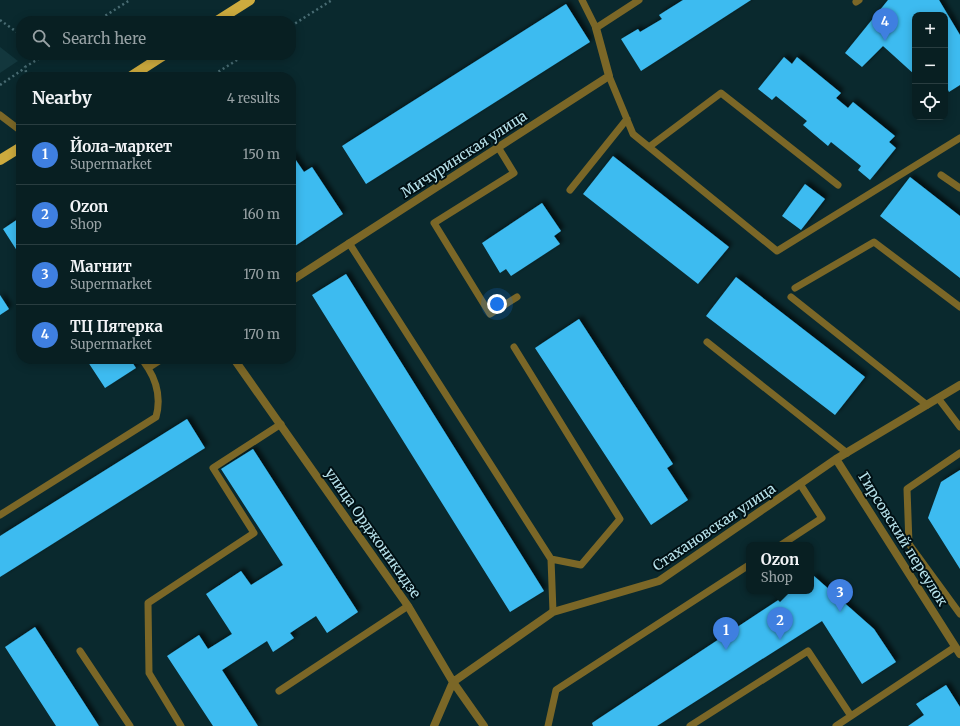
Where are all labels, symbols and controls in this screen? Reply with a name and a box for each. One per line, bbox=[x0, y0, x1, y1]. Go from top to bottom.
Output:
pin: 4 bbox=[872, 8, 898, 41]
map controls bbox=[912, 12, 948, 120]
button: + bbox=[912, 12, 948, 48]
search box bbox=[16, 16, 296, 60]
icon: search bbox=[30, 27, 52, 49]
text: Search here bbox=[62, 29, 146, 48]
button: − bbox=[912, 48, 948, 84]
button: locate bbox=[912, 84, 948, 120]
text: Nearby bbox=[32, 87, 92, 109]
text: 4 results bbox=[227, 90, 280, 107]
street label: Мичуринская улица bbox=[398, 106, 531, 201]
text: Йола-маркет bbox=[70, 137, 172, 156]
text: 1 bbox=[42, 146, 48, 163]
text: 150 m bbox=[243, 146, 280, 163]
text: Supermarket bbox=[70, 156, 152, 173]
text: Ozon bbox=[70, 197, 108, 216]
text: 2 bbox=[41, 206, 49, 223]
text: 160 m bbox=[242, 206, 280, 223]
text: Shop bbox=[70, 216, 102, 233]
text: Магнит bbox=[70, 257, 132, 276]
text: 3 bbox=[41, 266, 49, 283]
text: 170 m bbox=[243, 266, 280, 283]
text: Supermarket bbox=[70, 276, 152, 293]
your location bbox=[487, 294, 507, 314]
text: ТЦ Пятерка bbox=[70, 317, 163, 336]
text: 4 bbox=[41, 326, 49, 343]
text: 170 m bbox=[243, 326, 280, 343]
text: Supermarket bbox=[70, 336, 152, 353]
street label: улица Орджоникидзе bbox=[321, 464, 425, 602]
street label: Гирсовский переулок bbox=[854, 469, 952, 610]
street label: Стахановская улица bbox=[649, 479, 779, 575]
popup bbox=[746, 542, 814, 594]
text: Ozon bbox=[761, 550, 799, 569]
text: Shop bbox=[761, 569, 793, 586]
pin: 3 bbox=[827, 579, 853, 612]
pin: 2 bbox=[767, 607, 793, 640]
pin: 1 bbox=[713, 617, 739, 650]

